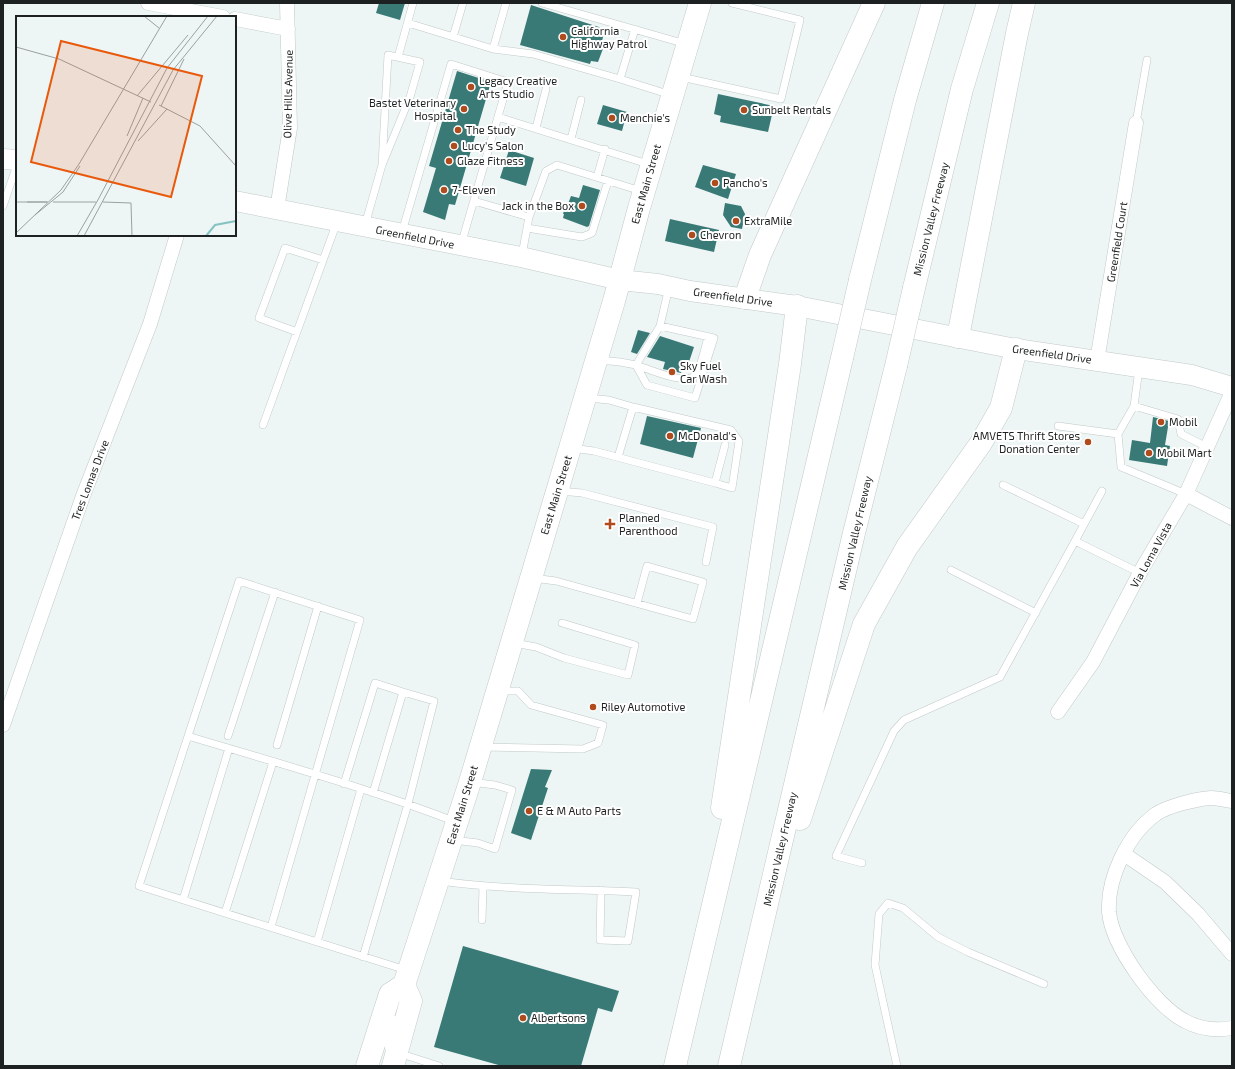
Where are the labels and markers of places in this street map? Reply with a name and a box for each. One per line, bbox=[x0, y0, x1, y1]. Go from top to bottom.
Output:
place label: California Highway Patrol bbox=[571, 24, 648, 50]
marker: California Highway Patrol bbox=[558, 32, 568, 42]
place label: Legacy Creative Arts Studio bbox=[479, 74, 557, 100]
marker: Legacy Creative Arts Studio bbox=[466, 82, 476, 92]
place label: Bastet Veterinary Hospital bbox=[369, 96, 457, 122]
place label: Sunbelt Rentals bbox=[752, 103, 831, 116]
marker: Bastet Veterinary Hospital bbox=[459, 104, 469, 114]
marker: Sunbelt Rentals bbox=[739, 105, 749, 115]
place label: Menchie's bbox=[620, 111, 671, 124]
marker: Menchie's bbox=[607, 113, 617, 123]
place label: The Study bbox=[466, 123, 516, 136]
marker: The Study bbox=[453, 125, 463, 135]
place label: Lucy's Salon bbox=[462, 139, 524, 152]
marker: Lucy's Salon bbox=[449, 141, 459, 151]
place label: Glaze Fitness bbox=[457, 154, 524, 167]
marker: Glaze Fitness bbox=[444, 156, 454, 166]
place label: Pancho's bbox=[723, 176, 768, 189]
marker: Pancho's bbox=[710, 178, 720, 188]
place label: 7-Eleven bbox=[452, 183, 496, 196]
marker: 7-Eleven bbox=[439, 185, 449, 195]
place label: Jack in the Box bbox=[502, 199, 574, 212]
marker: Jack in the Box bbox=[577, 201, 587, 211]
place label: ExtraMile bbox=[744, 214, 792, 227]
marker: ExtraMile bbox=[731, 216, 741, 226]
place label: Chevron bbox=[700, 228, 741, 241]
marker: Chevron bbox=[687, 230, 697, 240]
place label: Sky Fuel Car Wash bbox=[680, 359, 727, 385]
marker: Sky Fuel Car Wash bbox=[667, 367, 677, 377]
place label: Mobil bbox=[1169, 415, 1198, 428]
marker: Mobil bbox=[1156, 417, 1166, 427]
place label: McDonald's bbox=[678, 429, 737, 442]
place label: AMVETS Thrift Stores Donation Center bbox=[973, 429, 1081, 455]
marker: McDonald's bbox=[665, 431, 675, 441]
marker: AMVETS Thrift Stores Donation Center bbox=[1083, 437, 1093, 447]
place label: Mobil Mart bbox=[1157, 446, 1212, 459]
marker: Mobil Mart bbox=[1144, 448, 1154, 458]
place label: Planned Parenthood bbox=[619, 511, 677, 537]
marker: Planned Parenthood bbox=[604, 518, 616, 530]
place label: Riley Automotive bbox=[601, 700, 686, 713]
marker: Riley Automotive bbox=[588, 702, 598, 712]
place label: E & M Auto Parts bbox=[537, 804, 621, 817]
marker: E & M Auto Parts bbox=[524, 806, 534, 816]
place label: Albertsons bbox=[531, 1011, 586, 1024]
marker: Albertsons bbox=[518, 1013, 528, 1023]

